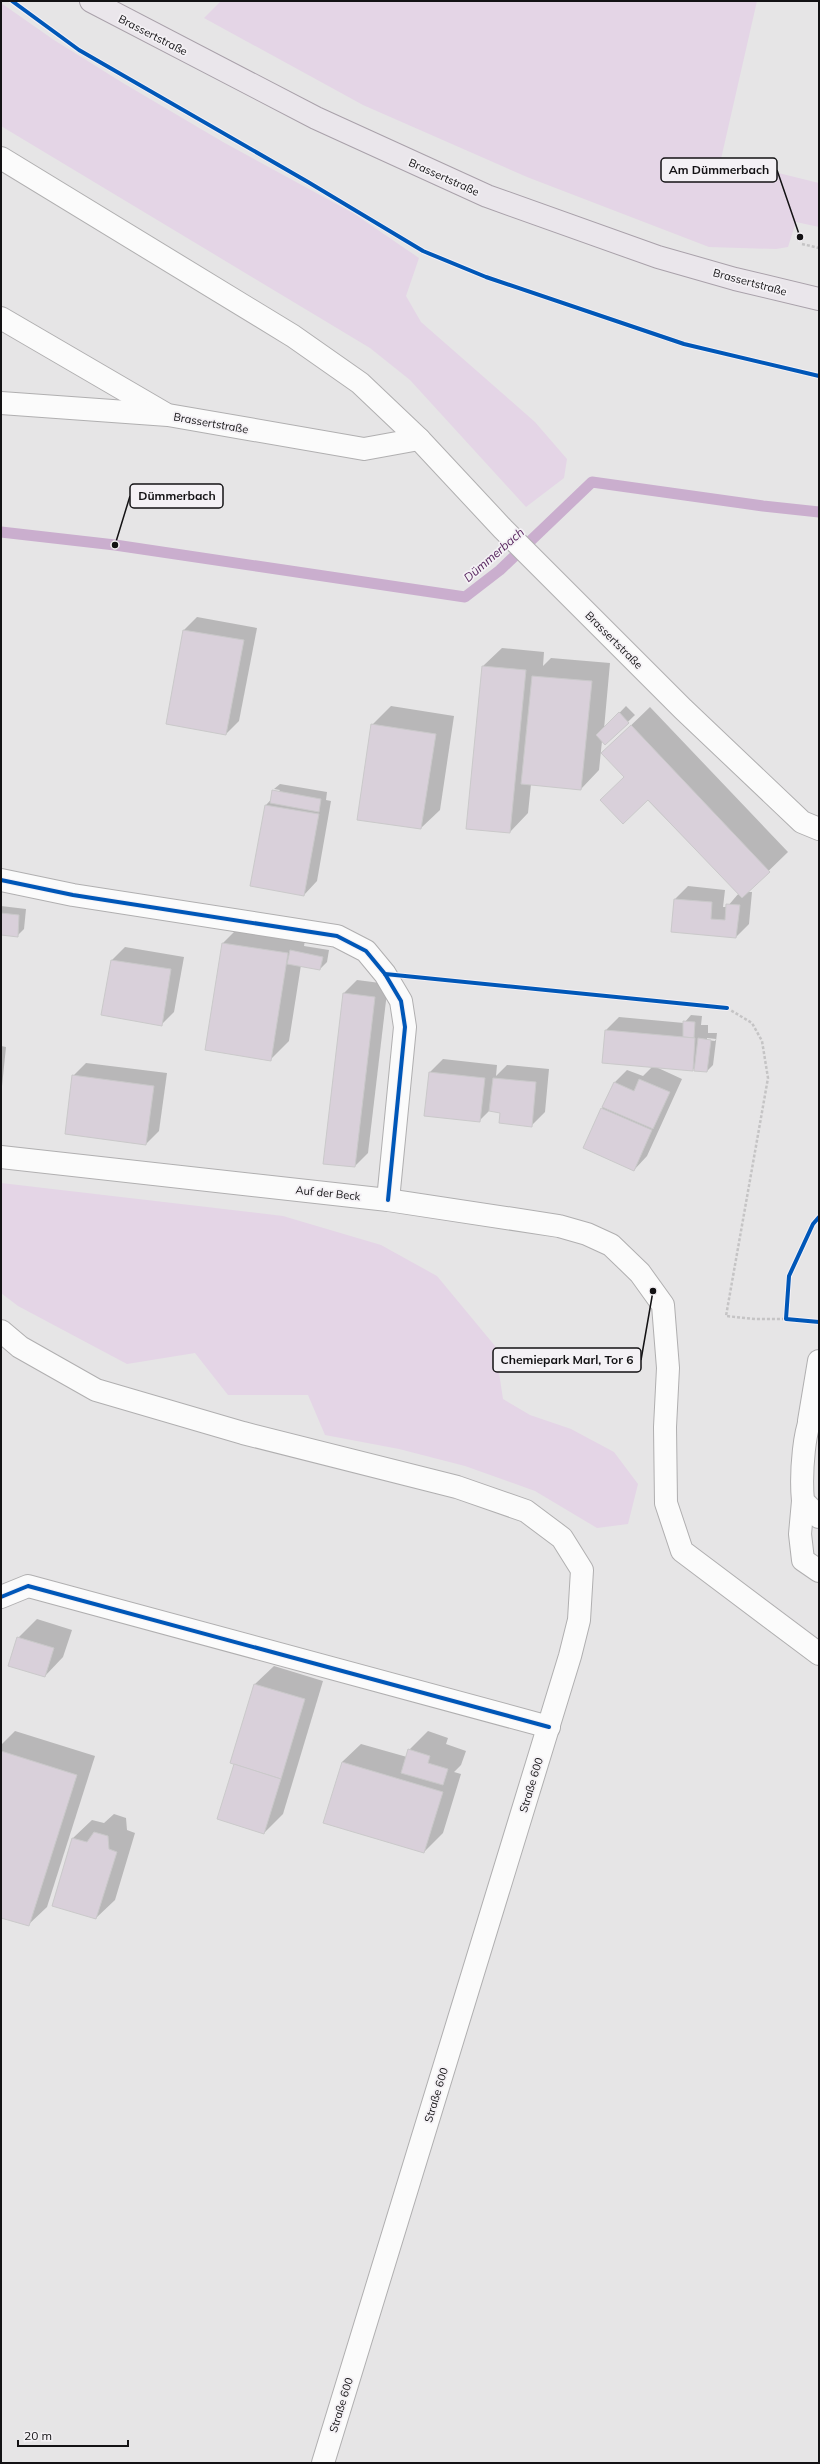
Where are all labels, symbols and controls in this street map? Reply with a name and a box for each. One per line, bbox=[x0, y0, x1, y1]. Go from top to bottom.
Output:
street label: Brassertstraße bbox=[116, 12, 190, 58]
street label: Brassertstraße bbox=[407, 155, 481, 199]
callout: Am Dümmerbach bbox=[661, 158, 777, 182]
text: Am Dümmerbach bbox=[669, 162, 769, 177]
street label: Brassertstraße bbox=[712, 265, 788, 299]
street label: Brassertstraße bbox=[172, 410, 250, 436]
callout: Dümmerbach bbox=[130, 484, 223, 508]
text: Dümmerbach bbox=[138, 488, 216, 503]
water label: Dümmerbach bbox=[460, 524, 527, 585]
street label: Brassertstraße bbox=[582, 608, 646, 672]
street label: Auf der Beck bbox=[295, 1183, 361, 1203]
callout: Chemiepark Marl, Tor 6 bbox=[493, 1348, 641, 1372]
text: Chemiepark Marl, Tor 6 bbox=[501, 1352, 633, 1367]
street label: Straße 600 bbox=[516, 1755, 546, 1814]
street label: Straße 600 bbox=[421, 2065, 451, 2124]
street label: Straße 600 bbox=[326, 2375, 356, 2434]
scale bar bbox=[18, 2422, 128, 2448]
text: 20 m bbox=[24, 2428, 52, 2443]

